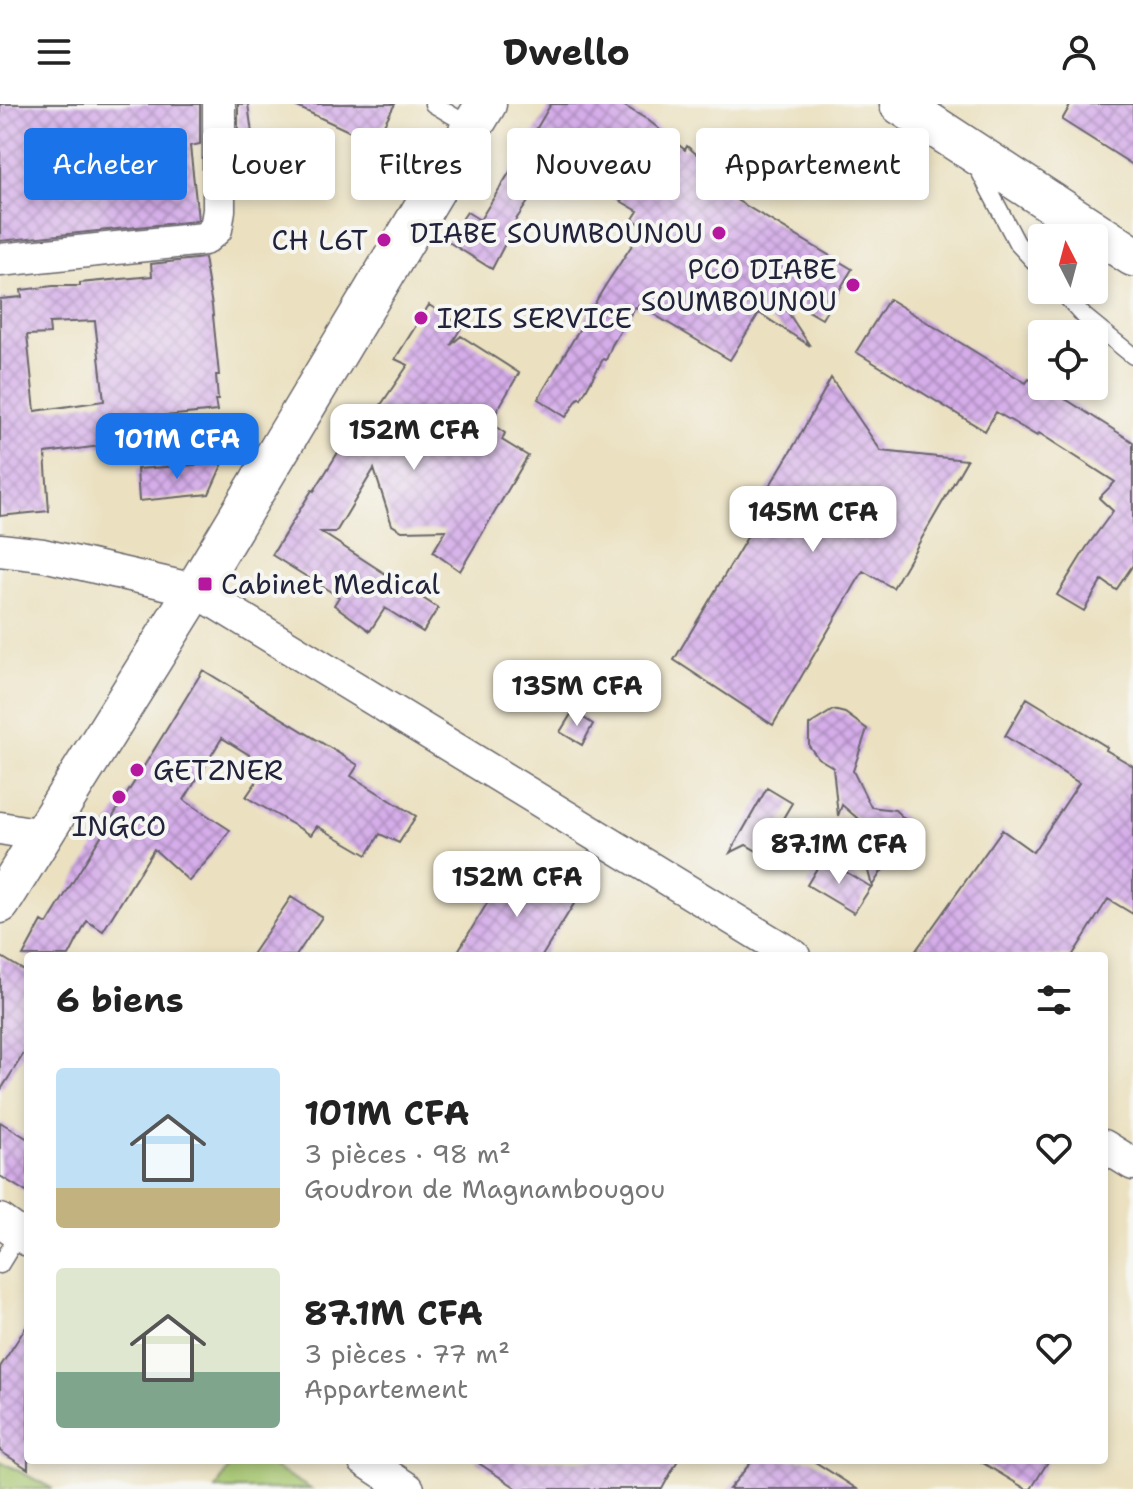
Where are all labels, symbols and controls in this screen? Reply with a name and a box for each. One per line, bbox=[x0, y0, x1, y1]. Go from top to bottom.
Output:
text: Dwello bbox=[503, 28, 630, 77]
icon: menu bbox=[32, 30, 76, 74]
icon: person bbox=[1057, 30, 1101, 74]
chip: Acheter bbox=[24, 128, 187, 200]
chip: Louer bbox=[203, 128, 335, 200]
chip: Filtres bbox=[351, 128, 491, 200]
chip: Nouveau bbox=[507, 128, 680, 200]
chip: Appartement bbox=[696, 128, 929, 200]
place label: DIABE SOUMBOUNOU bbox=[410, 214, 703, 252]
place label: CH L6T bbox=[272, 221, 368, 259]
marker: DIABE SOUMBOUNOU bbox=[710, 224, 728, 242]
north arrow bbox=[1028, 224, 1108, 304]
map controls bbox=[1028, 224, 1108, 400]
marker: CH L6T bbox=[375, 231, 393, 249]
place label: PCO DIABE SOUMBOUNOU bbox=[641, 250, 837, 320]
marker: PCO DIABE SOUMBOUNOU bbox=[844, 276, 862, 294]
place label: IRIS SERVICE bbox=[437, 299, 632, 337]
marker: IRIS SERVICE bbox=[412, 309, 430, 327]
button: locate bbox=[1028, 320, 1108, 400]
pin: 152M CFA bbox=[331, 404, 497, 472]
text: 152M CFA bbox=[348, 412, 480, 447]
pin: 101M CFA bbox=[94, 413, 260, 481]
text: 101M CFA bbox=[114, 421, 240, 456]
pin: 145M CFA bbox=[730, 486, 896, 554]
text: 145M CFA bbox=[747, 494, 879, 529]
place label: Cabinet Medical bbox=[221, 565, 441, 603]
marker: Cabinet Medical bbox=[196, 575, 214, 593]
pin: 135M CFA bbox=[494, 660, 660, 728]
text: 135M CFA bbox=[511, 668, 643, 703]
place label: GETZNER bbox=[153, 751, 283, 789]
marker: GETZNER bbox=[128, 761, 146, 779]
marker: INGCO bbox=[110, 788, 128, 806]
place label: INGCO bbox=[72, 807, 166, 845]
pin: 87.1M CFA bbox=[747, 818, 931, 886]
text: 87.1M CFA bbox=[771, 826, 907, 861]
pin: 152M CFA bbox=[434, 851, 600, 919]
text: 152M CFA bbox=[451, 859, 583, 894]
text: 6 biens bbox=[56, 977, 184, 1023]
icon: filters bbox=[1032, 978, 1076, 1022]
text: 101M CFA bbox=[304, 1090, 470, 1136]
icon: home bbox=[120, 1100, 216, 1196]
icon: heart bbox=[1032, 1126, 1076, 1170]
text: 3 pièces · 98 m² bbox=[304, 1136, 511, 1171]
text: Goudron de Magnambougou bbox=[304, 1171, 665, 1206]
text: 87.1M CFA bbox=[304, 1290, 483, 1336]
icon: home bbox=[120, 1300, 216, 1396]
icon: heart bbox=[1032, 1326, 1076, 1370]
text: 3 pièces · 77 m² bbox=[304, 1336, 510, 1371]
text: Appartement bbox=[304, 1371, 468, 1406]

